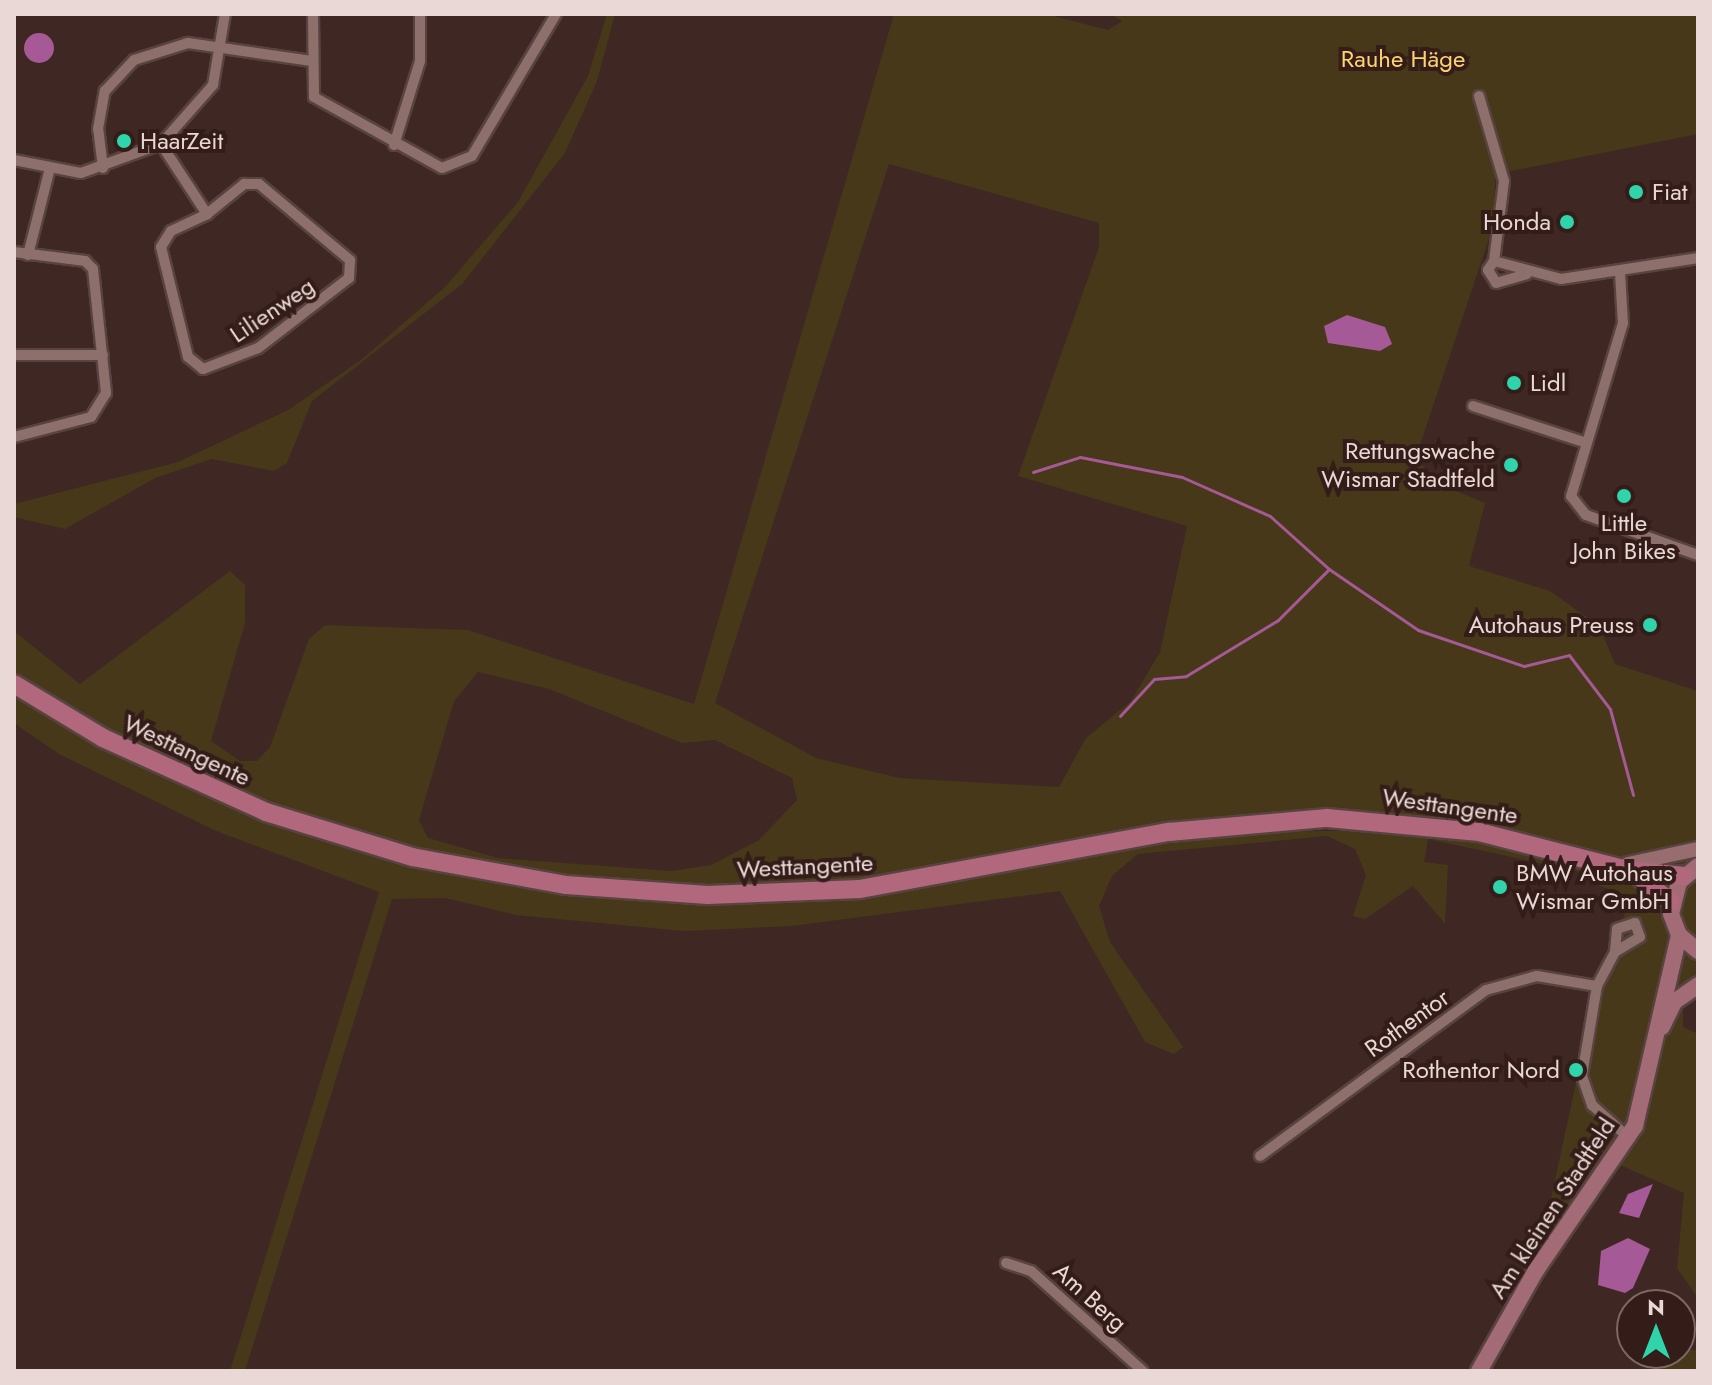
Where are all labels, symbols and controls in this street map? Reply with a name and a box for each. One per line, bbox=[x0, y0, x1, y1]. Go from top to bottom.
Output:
park label: Rauhe Häge bbox=[1341, 45, 1465, 73]
place label: HaarZeit bbox=[140, 127, 223, 155]
marker: HaarZeit bbox=[115, 132, 133, 150]
place label: Fiat bbox=[1652, 178, 1688, 206]
marker: Fiat bbox=[1627, 183, 1645, 201]
place label: Honda bbox=[1483, 208, 1551, 236]
marker: Honda bbox=[1558, 213, 1576, 231]
street label: Lilienweg bbox=[224, 271, 320, 349]
place label: Lidl bbox=[1530, 369, 1566, 397]
marker: Lidl bbox=[1505, 374, 1523, 392]
place label: Rettungswache Wismar Stadtfeld bbox=[1321, 437, 1495, 493]
marker: Rettungswache Wismar Stadtfeld bbox=[1502, 456, 1520, 474]
marker: Little John Bikes bbox=[1615, 487, 1633, 505]
place label: Little John Bikes bbox=[1572, 509, 1676, 565]
place label: Autohaus Preuss bbox=[1469, 611, 1634, 639]
marker: Autohaus Preuss bbox=[1641, 616, 1659, 634]
street label: Westtangente bbox=[119, 708, 255, 792]
street label: Westtangente bbox=[1381, 782, 1519, 830]
street label: Westtangente bbox=[736, 848, 874, 884]
place label: BMW Autohaus Wismar GmbH bbox=[1516, 859, 1673, 915]
marker: BMW Autohaus Wismar GmbH bbox=[1491, 878, 1509, 896]
street label: Rothentor bbox=[1359, 983, 1455, 1063]
place label: Rothentor Nord bbox=[1402, 1056, 1560, 1084]
marker: Rothentor Nord bbox=[1567, 1061, 1585, 1079]
street label: Am kleinen Stadtfeld bbox=[1483, 1112, 1621, 1304]
street label: Am Berg bbox=[1047, 1257, 1133, 1337]
north arrow bbox=[1616, 1289, 1696, 1369]
text: N bbox=[1647, 1291, 1665, 1323]

